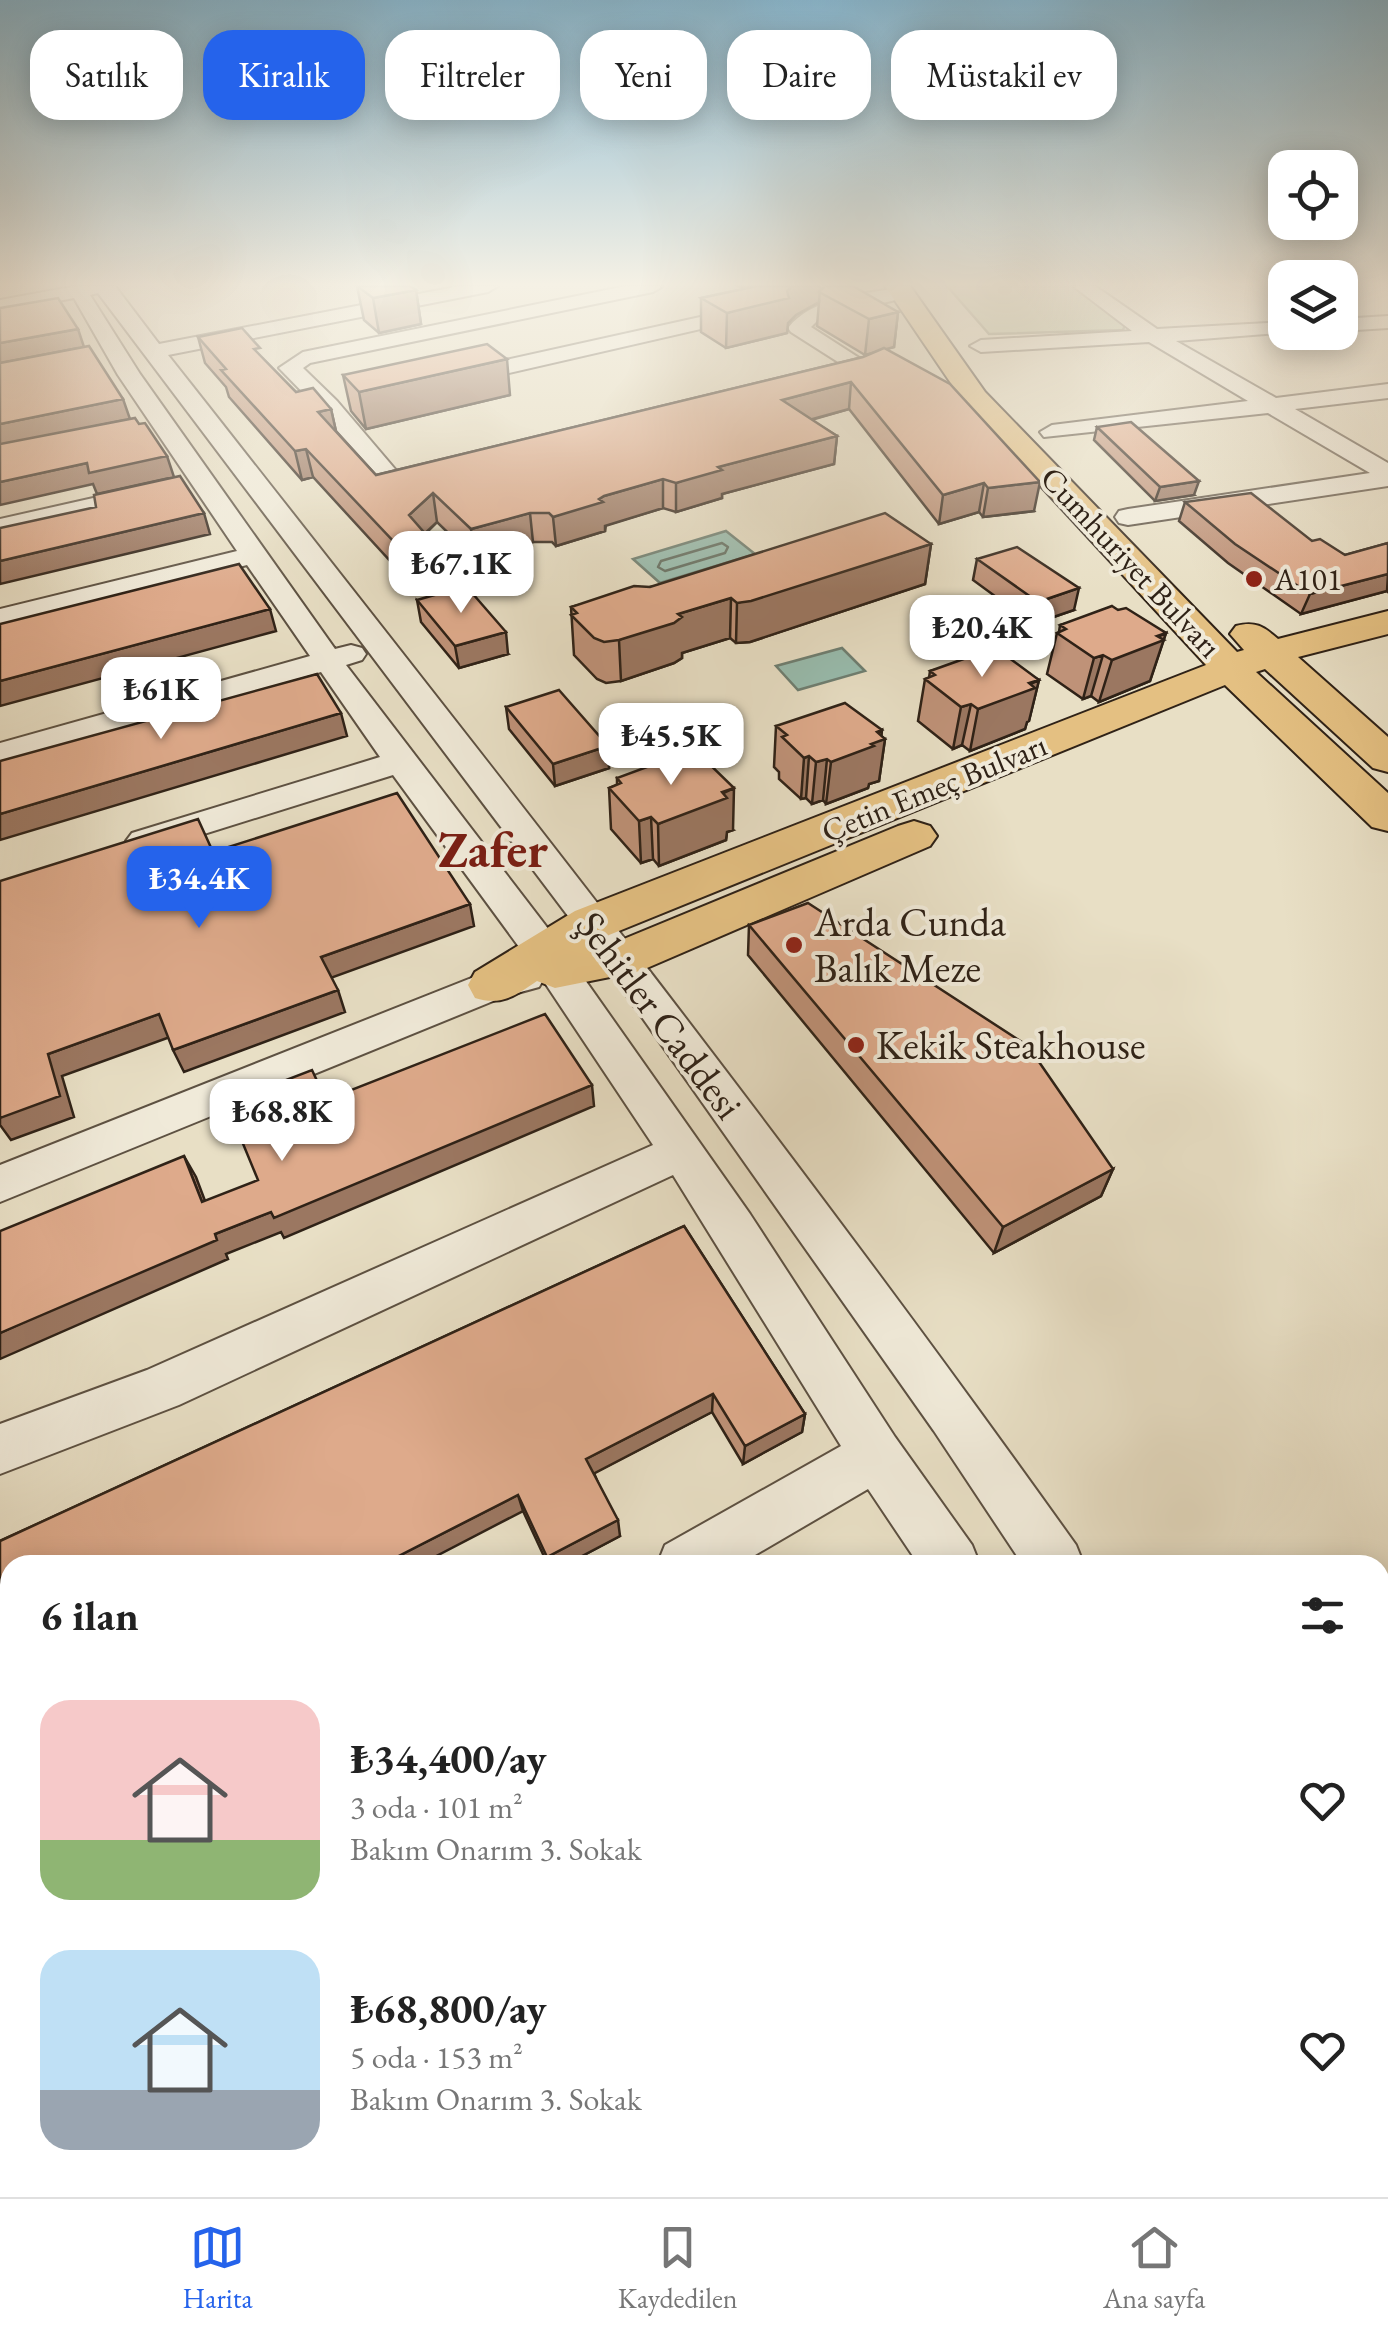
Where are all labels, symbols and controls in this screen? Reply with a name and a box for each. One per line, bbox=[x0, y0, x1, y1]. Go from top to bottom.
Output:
chip: Satılık bbox=[30, 30, 183, 120]
chip: Kiralık bbox=[203, 30, 365, 120]
chip: Filtreler bbox=[385, 30, 560, 120]
chip: Yeni bbox=[580, 30, 707, 120]
chip: Daire bbox=[727, 30, 871, 120]
chip: Müstakil ev bbox=[891, 30, 1117, 120]
map controls bbox=[1268, 150, 1358, 350]
button: locate bbox=[1268, 150, 1358, 240]
button: layers bbox=[1268, 260, 1358, 350]
street label: Cumhuriyet Bulvarı bbox=[1032, 457, 1231, 667]
pin: ₺67.1K bbox=[380, 531, 542, 616]
text: ₺67.1K bbox=[411, 542, 511, 584]
place label: A101 bbox=[1273, 558, 1342, 600]
marker: A101 bbox=[1243, 568, 1265, 590]
pin: ₺20.4K bbox=[901, 595, 1063, 680]
text: ₺20.4K bbox=[932, 606, 1032, 648]
pin: ₺61K bbox=[102, 657, 220, 742]
text: ₺61K bbox=[123, 668, 199, 710]
pin: ₺45.5K bbox=[590, 703, 752, 788]
text: ₺45.5K bbox=[621, 714, 721, 756]
street label: Çetin Emeç Bulvarı bbox=[815, 724, 1053, 852]
district label: Zafer bbox=[438, 817, 548, 882]
pin: ₺34.4K bbox=[118, 846, 280, 931]
text: ₺34.4K bbox=[149, 857, 249, 899]
place label: Arda Cunda Balık Meze bbox=[813, 896, 1006, 994]
street label: Şehitler Caddesi bbox=[565, 901, 755, 1129]
marker: Arda Cunda Balık Meze bbox=[783, 934, 805, 956]
place label: Kekik Steakhouse bbox=[876, 1019, 1146, 1071]
marker: Kekik Steakhouse bbox=[845, 1034, 867, 1056]
pin: ₺68.8K bbox=[201, 1079, 363, 1164]
text: ₺68.8K bbox=[232, 1090, 332, 1132]
text: 6 ilan bbox=[40, 1588, 139, 1643]
icon: filters bbox=[1295, 1588, 1350, 1643]
text: ₺34,400/ay bbox=[350, 1731, 546, 1786]
icon: home bbox=[120, 1740, 240, 1860]
icon: heart bbox=[1295, 1773, 1350, 1828]
text: 3 oda · 101 m² bbox=[350, 1786, 523, 1828]
text: Bakım Onarım 3. Sokak bbox=[350, 1828, 642, 1870]
text: ₺68,800/ay bbox=[350, 1981, 546, 2036]
icon: home bbox=[120, 1990, 240, 2110]
icon: heart bbox=[1295, 2023, 1350, 2078]
text: 5 oda · 153 m² bbox=[350, 2036, 523, 2078]
text: Bakım Onarım 3. Sokak bbox=[350, 2078, 642, 2120]
tab: Harita bbox=[183, 2220, 253, 2316]
tab: Kaydedilen bbox=[618, 2220, 738, 2316]
tab: Ana sayfa bbox=[1103, 2220, 1205, 2316]

